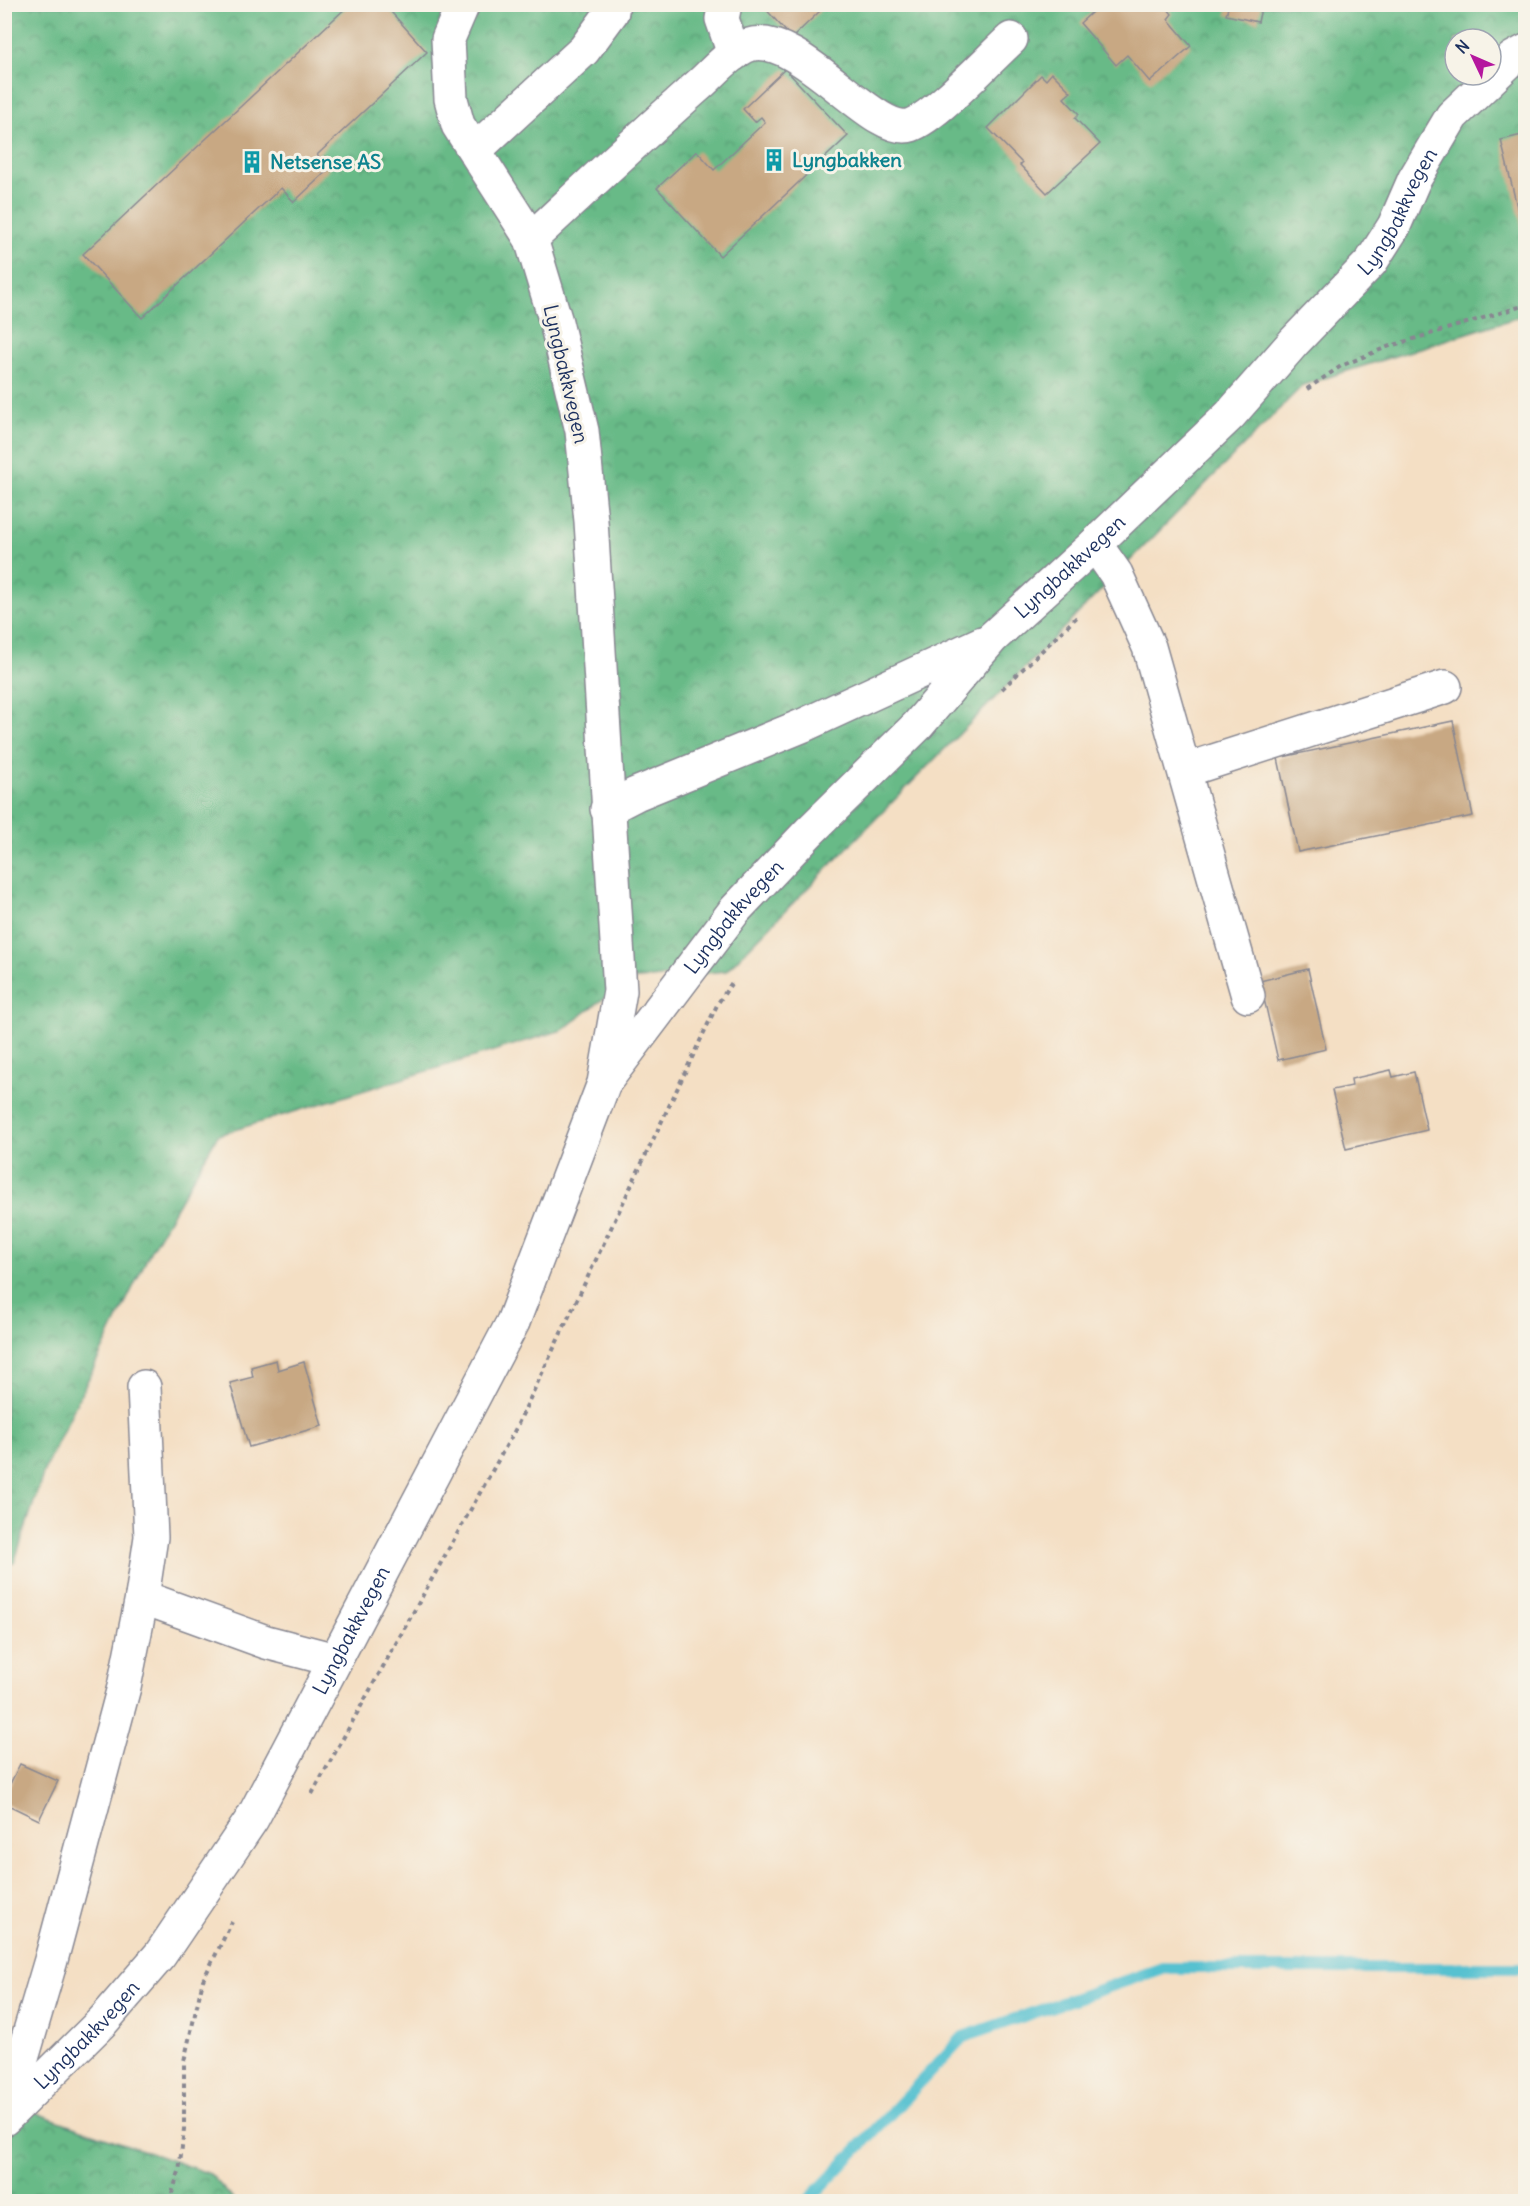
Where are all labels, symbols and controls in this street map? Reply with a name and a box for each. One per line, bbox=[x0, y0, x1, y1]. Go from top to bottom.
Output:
north arrow bbox=[1443, 27, 1503, 87]
text: N bbox=[1451, 36, 1473, 58]
street label: Lyngbakkvegen bbox=[1352, 143, 1442, 280]
building icon: Lyngbakken bbox=[761, 147, 787, 173]
place label: Lyngbakken bbox=[792, 147, 902, 172]
building icon: Netsense AS bbox=[239, 149, 265, 175]
place label: Netsense AS bbox=[270, 149, 381, 174]
street label: Lyngbakkvegen bbox=[538, 302, 595, 446]
street label: Lyngbakkvegen bbox=[1009, 509, 1130, 623]
street label: Lyngbakkvegen bbox=[678, 854, 788, 979]
street label: Lyngbakkvegen bbox=[307, 1561, 395, 1698]
street label: Lyngbakkvegen bbox=[28, 1975, 144, 2094]

